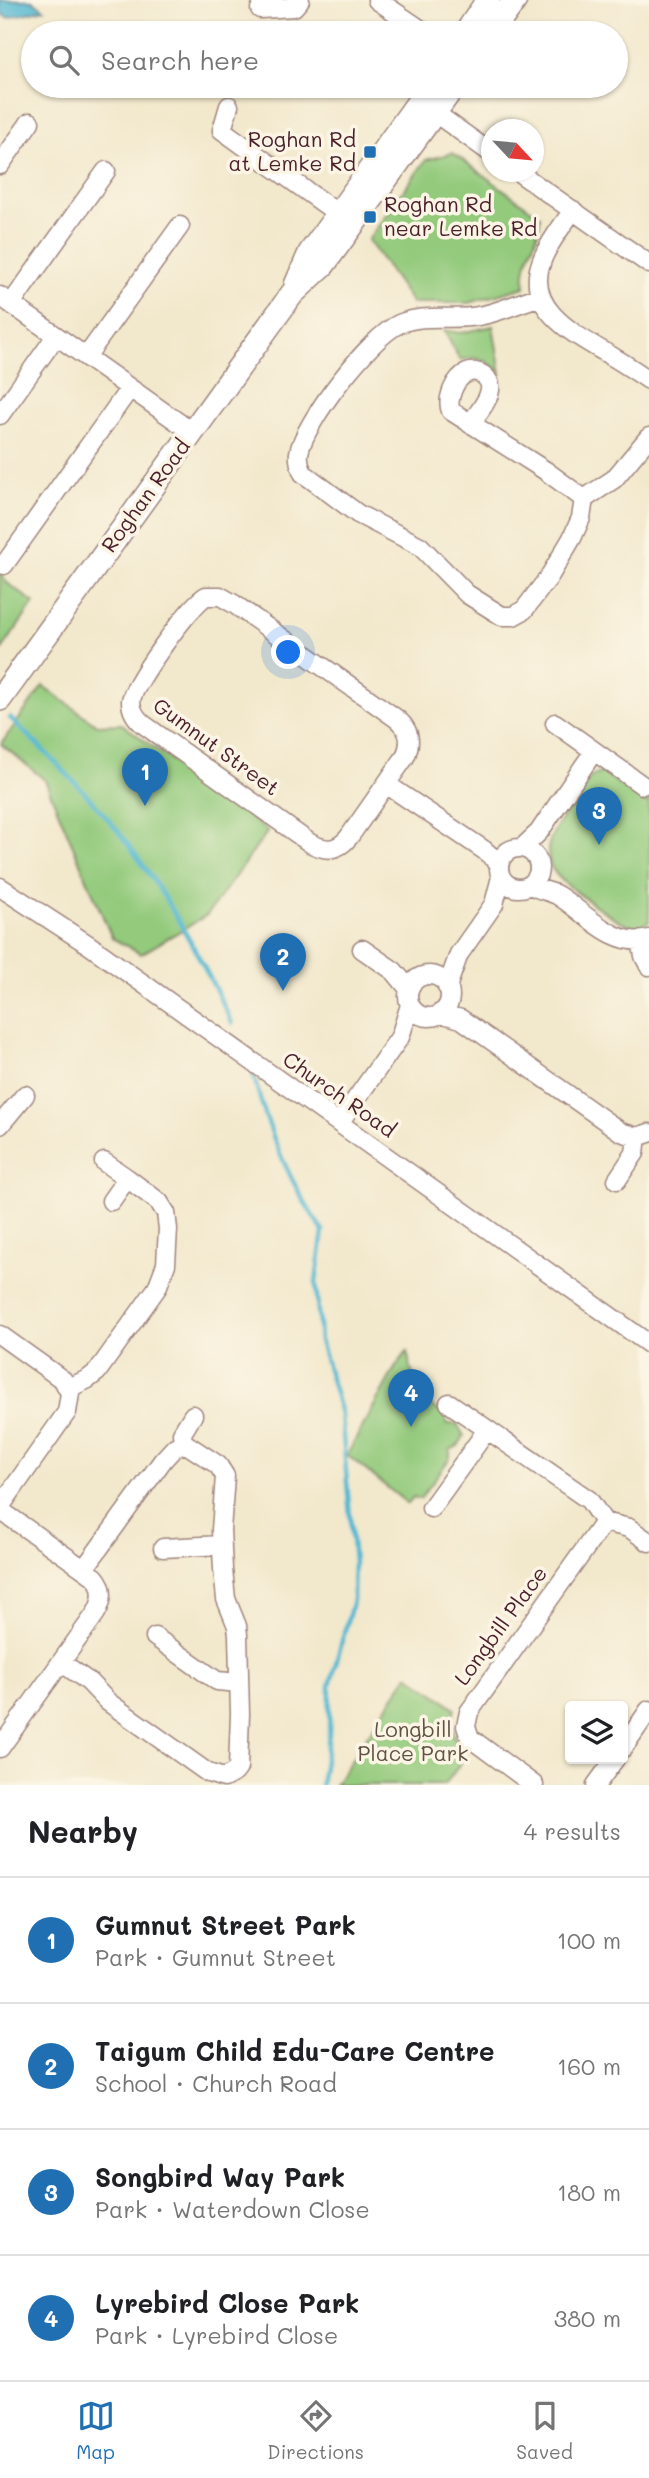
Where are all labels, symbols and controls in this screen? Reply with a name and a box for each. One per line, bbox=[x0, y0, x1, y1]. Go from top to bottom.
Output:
search box bbox=[21, 21, 628, 98]
icon: search bbox=[45, 41, 83, 79]
text: Search here bbox=[101, 43, 259, 77]
north arrow bbox=[481, 119, 544, 182]
place label: Roghan Rd at Lemke Rd bbox=[229, 125, 356, 176]
marker: Roghan Rd at Lemke Rd bbox=[362, 144, 378, 160]
place label: Roghan Rd near Lemke Rd bbox=[384, 190, 537, 241]
marker: Roghan Rd near Lemke Rd bbox=[362, 209, 378, 225]
street label: Roghan Road bbox=[95, 433, 195, 557]
your location bbox=[271, 635, 305, 669]
street label: Gumnut Street bbox=[148, 691, 285, 801]
pin: 1 bbox=[122, 748, 168, 806]
pin: 3 bbox=[576, 787, 622, 845]
pin: 2 bbox=[260, 933, 306, 991]
street label: Church Road bbox=[278, 1045, 402, 1143]
pin: 4 bbox=[388, 1369, 434, 1427]
street label: Longbill Place bbox=[447, 1560, 552, 1690]
map controls bbox=[565, 1701, 628, 1764]
button: layers bbox=[565, 1701, 628, 1764]
park label: Longbill Place Park bbox=[358, 1715, 468, 1766]
text: Nearby bbox=[28, 1811, 138, 1851]
text: 4 results bbox=[524, 1816, 621, 1846]
text: Gumnut Street Park bbox=[95, 1908, 356, 1942]
text: 1 bbox=[46, 1925, 56, 1955]
text: 100 m bbox=[557, 1925, 621, 1955]
text: Park · Gumnut Street bbox=[95, 1942, 336, 1972]
text: Taigum Child Edu-Care Centre bbox=[95, 2034, 494, 2068]
text: 2 bbox=[45, 2051, 57, 2081]
text: 160 m bbox=[557, 2051, 621, 2081]
text: School · Church Road bbox=[95, 2068, 337, 2098]
text: Songbird Way Park bbox=[95, 2160, 345, 2194]
text: 3 bbox=[44, 2177, 58, 2207]
text: 180 m bbox=[557, 2177, 621, 2207]
text: Park · Waterdown Close bbox=[95, 2194, 370, 2224]
text: Lyrebird Close Park bbox=[95, 2286, 359, 2320]
text: 4 bbox=[44, 2303, 58, 2333]
text: 380 m bbox=[554, 2303, 621, 2333]
text: Park · Lyrebird Close bbox=[95, 2320, 338, 2350]
tab: Map bbox=[76, 2397, 115, 2464]
tab: Directions bbox=[267, 2397, 364, 2464]
tab: Saved bbox=[516, 2397, 573, 2464]

